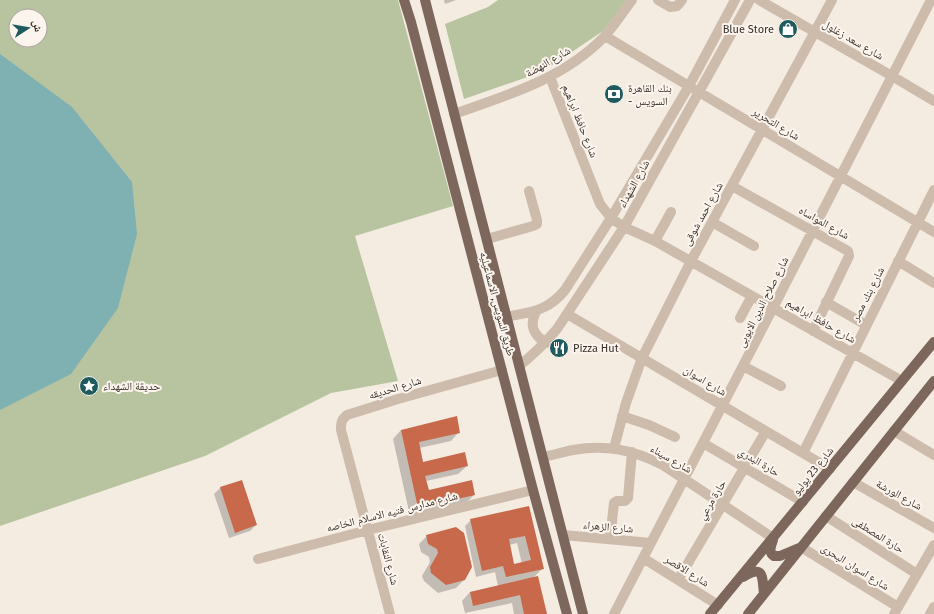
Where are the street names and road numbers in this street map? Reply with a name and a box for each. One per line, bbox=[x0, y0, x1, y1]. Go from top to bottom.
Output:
street label: شارع سعد زغلول bbox=[820, 17, 886, 63]
street label: شارع النهضة bbox=[523, 44, 573, 80]
street label: شارع حافظ ابراهيم bbox=[558, 83, 601, 160]
street label: شارع التحرير bbox=[749, 104, 802, 143]
street label: شارع الشهداء bbox=[615, 158, 653, 210]
street label: شارع احمد شوقى bbox=[680, 180, 726, 248]
street label: شارع المواساه bbox=[797, 204, 851, 242]
street label: طريق السويس, الاسماعيليه bbox=[477, 250, 517, 358]
street label: شارع صلاح الدين الايوبى bbox=[734, 254, 792, 350]
street label: شارع بنك مصر bbox=[848, 265, 887, 324]
street label: شارع حافظ ابراهيم bbox=[784, 296, 858, 347]
street label: شارع اسوان bbox=[681, 363, 729, 399]
street label: شارع الحديقه bbox=[367, 374, 423, 402]
street label: شارع سيناء bbox=[648, 442, 694, 476]
street label: شارع 23 يوليو bbox=[790, 444, 836, 498]
street label: حارة البدري bbox=[735, 445, 782, 481]
street label: شارع الورشة bbox=[874, 477, 924, 513]
street label: حارة مرعي bbox=[695, 478, 730, 523]
street label: شارع مدارس فتيه الاسلام الخاصه bbox=[325, 489, 459, 535]
street label: حارة المصطفى bbox=[850, 514, 906, 556]
street label: شارع الزهراء bbox=[582, 518, 634, 536]
street label: شارع النقابات bbox=[375, 532, 401, 586]
street label: شارع اسوان البحرى bbox=[819, 541, 891, 593]
street label: شارع الاقصر bbox=[662, 552, 712, 590]

